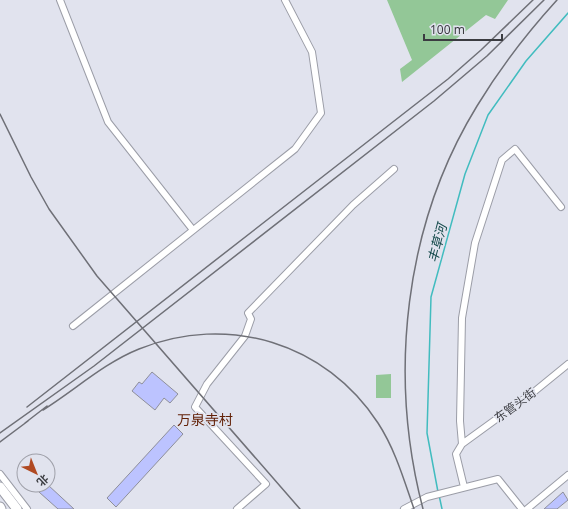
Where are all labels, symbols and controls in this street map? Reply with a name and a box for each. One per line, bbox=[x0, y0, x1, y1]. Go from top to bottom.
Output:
scale bar bbox=[424, 16, 502, 42]
text: 100 m bbox=[430, 21, 465, 38]
water label: 丰草河 bbox=[423, 219, 452, 264]
street label: 东管头街 bbox=[491, 384, 539, 426]
district label: 万泉寺村 bbox=[177, 410, 233, 429]
north arrow bbox=[16, 453, 56, 493]
text: 北 bbox=[34, 471, 52, 490]

